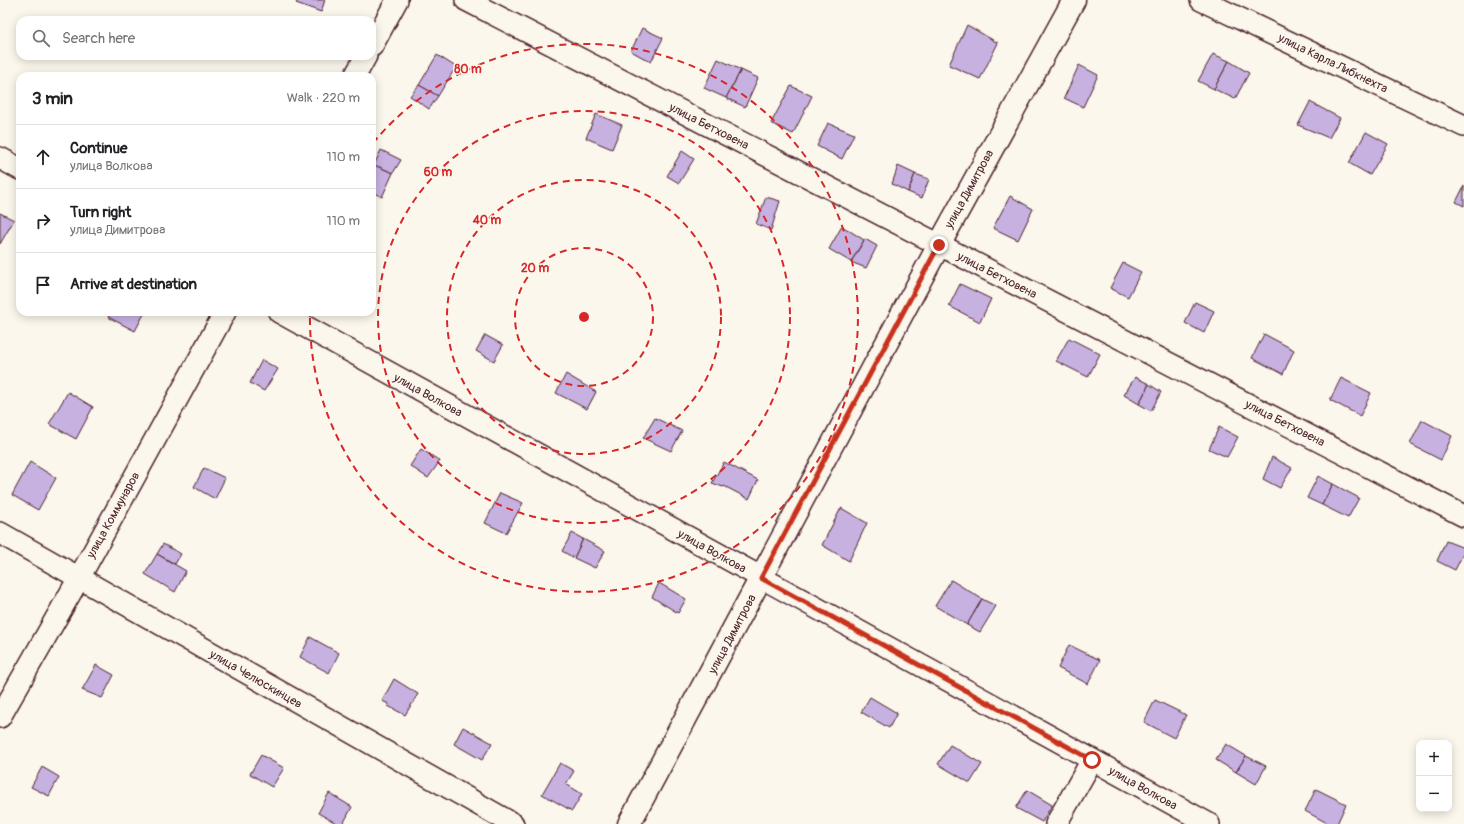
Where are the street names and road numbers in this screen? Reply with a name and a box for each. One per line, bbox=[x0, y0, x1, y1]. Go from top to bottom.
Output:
street label: улица Карла Либкнехта bbox=[1275, 30, 1390, 97]
street label: улица Бетховена bbox=[666, 99, 752, 153]
street label: улица Димитрова bbox=[941, 147, 997, 232]
street label: улица Бетховена bbox=[954, 248, 1040, 302]
street label: улица Волкова bbox=[390, 370, 465, 421]
street label: улица Бетховена bbox=[1242, 396, 1328, 450]
street label: улица Коммунаров bbox=[83, 469, 143, 562]
street label: улица Волкова bbox=[674, 526, 749, 577]
street label: улица Димитрова bbox=[705, 592, 760, 677]
street label: улица Челюскинцев bbox=[206, 646, 305, 712]
street label: улица Волкова bbox=[1105, 763, 1180, 814]

